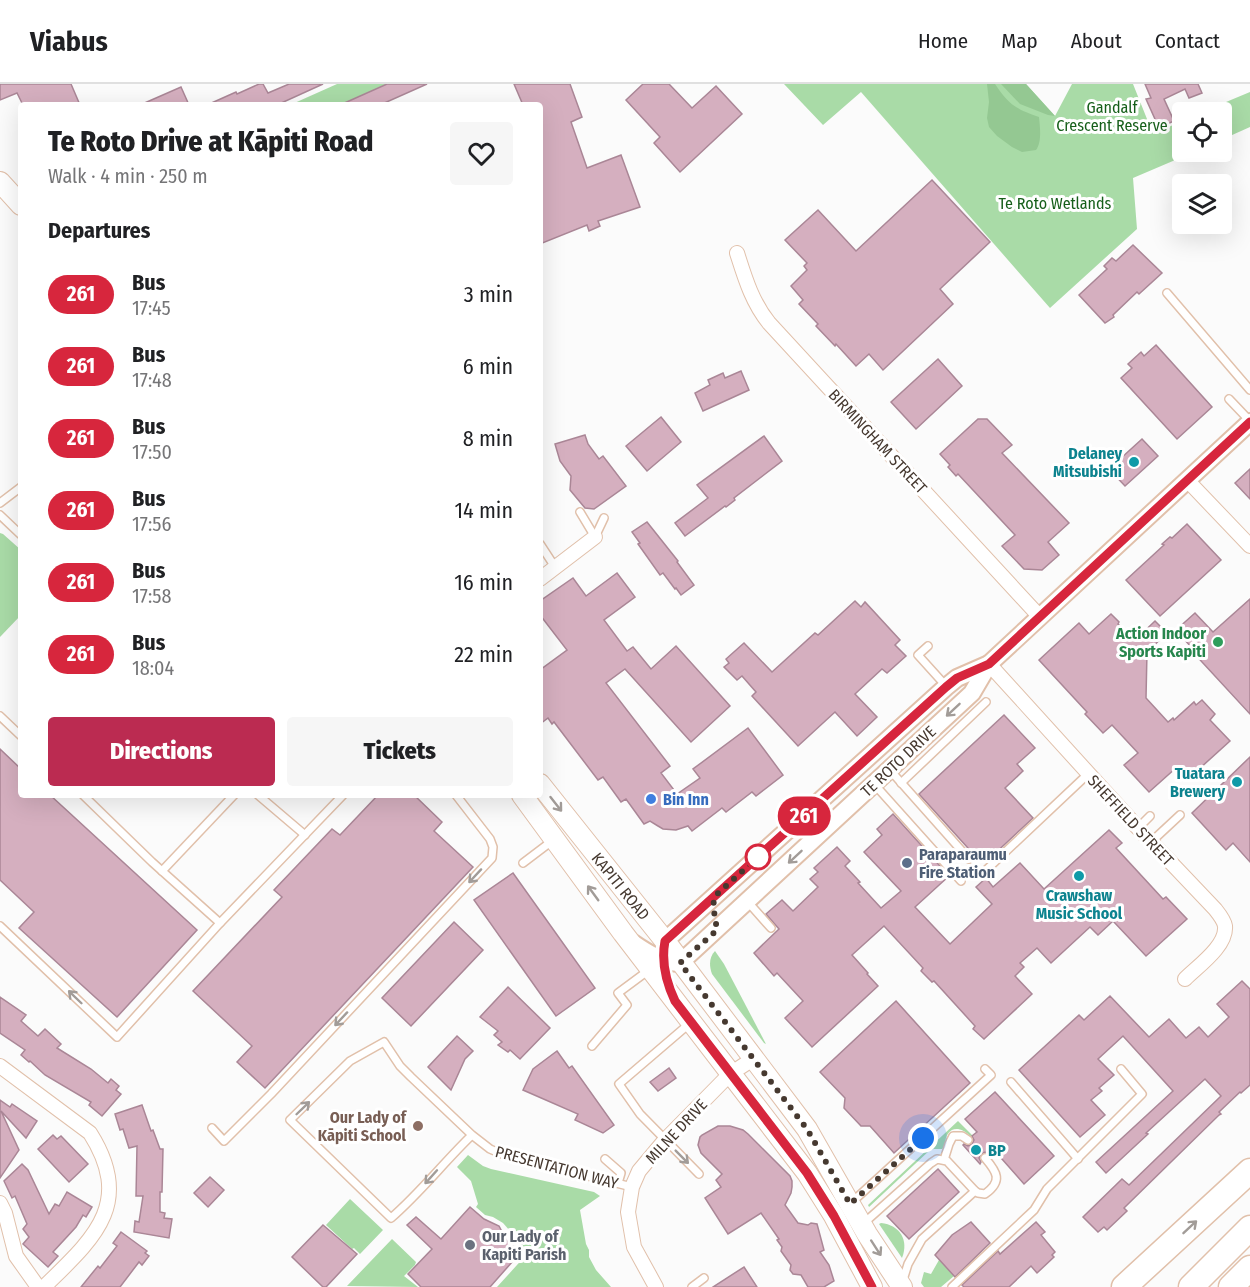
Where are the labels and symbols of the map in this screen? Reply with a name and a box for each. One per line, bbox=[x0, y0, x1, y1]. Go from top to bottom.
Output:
park label: Gandalf Crescent Reserve bbox=[1056, 98, 1168, 135]
park label: Te Roto Wetlands bbox=[999, 194, 1112, 213]
street label: BIRMINGHAM STREET bbox=[824, 385, 931, 498]
place label: Delaney Mitsubishi bbox=[1053, 444, 1122, 481]
marker: Delaney Mitsubishi bbox=[1127, 455, 1141, 469]
place label: Action Indoor Sports Kapiti bbox=[1115, 624, 1206, 661]
marker: Action Indoor Sports Kapiti bbox=[1211, 635, 1225, 649]
one-way arrow bbox=[946, 703, 961, 717]
street label: TE ROTO DRIVE bbox=[857, 722, 940, 801]
place label: Tuatara Brewery bbox=[1170, 764, 1225, 801]
street label: SHEFFIELD STREET bbox=[1084, 771, 1178, 870]
marker: Tuatara Brewery bbox=[1230, 775, 1244, 789]
place label: Bin Inn bbox=[663, 790, 709, 809]
marker: Bin Inn bbox=[644, 792, 658, 806]
one-way arrow bbox=[550, 796, 563, 812]
line badge: 261 bbox=[770, 796, 838, 836]
unlabelled marker bbox=[745, 844, 771, 870]
place label: Paraparaumu Fire Station bbox=[919, 845, 1007, 882]
street label: KAPITI ROAD bbox=[588, 849, 653, 924]
one-way arrow bbox=[787, 850, 802, 864]
marker: Paraparaumu Fire Station bbox=[900, 856, 914, 870]
one-way arrow bbox=[467, 869, 482, 884]
marker: Crawshaw Music School bbox=[1072, 869, 1086, 883]
one-way arrow bbox=[587, 885, 599, 901]
place label: Crawshaw Music School bbox=[1036, 886, 1123, 923]
one-way arrow bbox=[67, 990, 82, 1004]
one-way arrow bbox=[335, 1011, 349, 1026]
street label: MILNE DRIVE bbox=[642, 1095, 711, 1168]
one-way arrow bbox=[296, 1100, 311, 1115]
place label: Our Lady of Kāpiti School bbox=[318, 1108, 408, 1145]
marker: Our Lady of Kāpiti School bbox=[411, 1119, 425, 1133]
your location bbox=[908, 1123, 938, 1153]
place label: BP bbox=[988, 1141, 1006, 1160]
street label: PRESENTATION WAY bbox=[493, 1142, 620, 1193]
marker: BP bbox=[969, 1143, 983, 1157]
one-way arrow bbox=[675, 1149, 690, 1164]
one-way arrow bbox=[424, 1169, 438, 1184]
one-way arrow bbox=[1182, 1220, 1197, 1234]
place label: Our Lady of Kapiti Parish bbox=[482, 1227, 566, 1264]
marker: Our Lady of Kapiti Parish bbox=[463, 1238, 477, 1252]
one-way arrow bbox=[871, 1239, 883, 1256]

